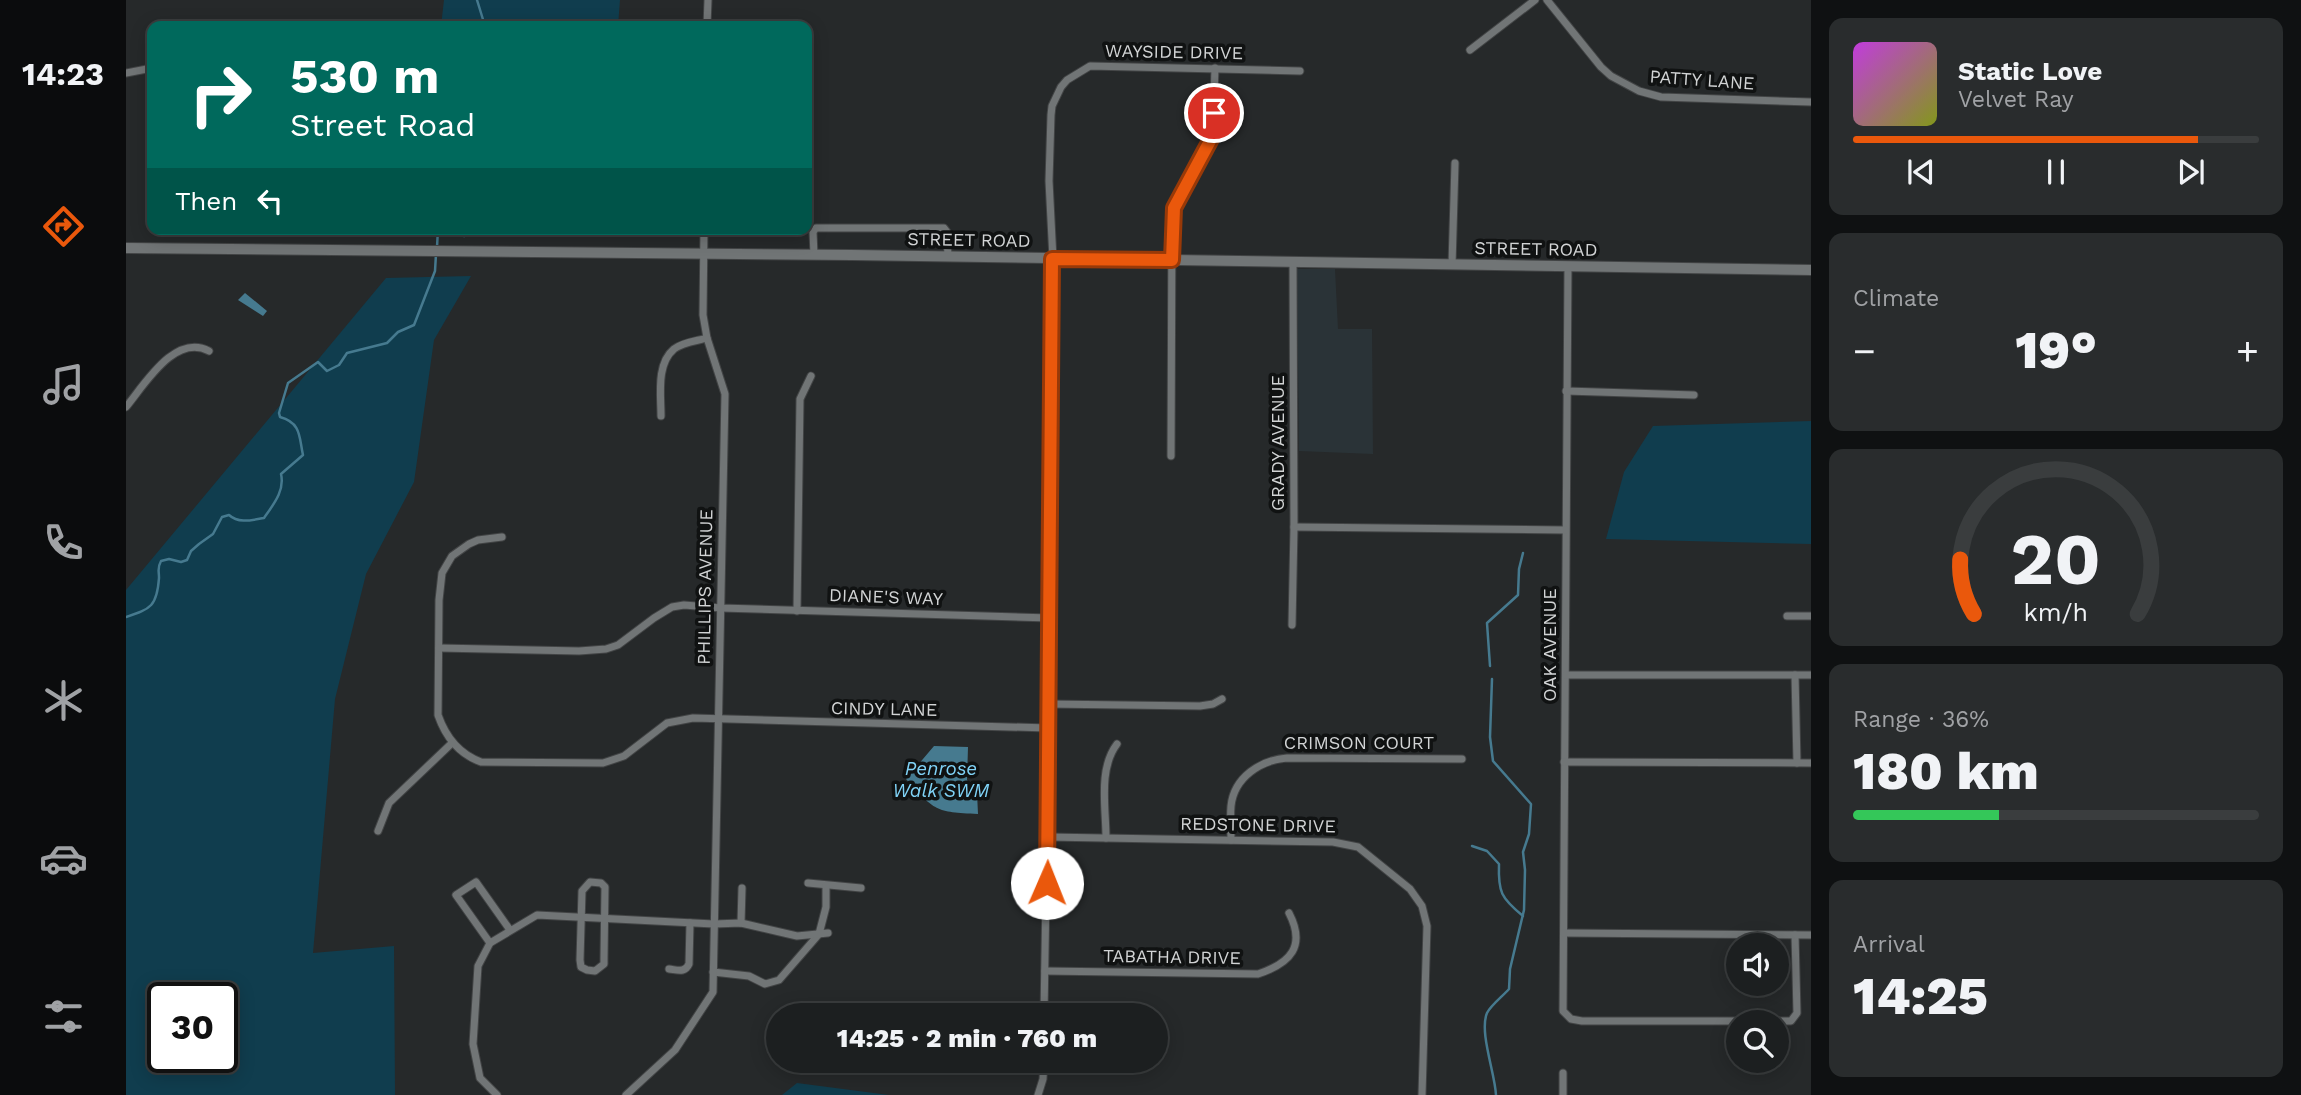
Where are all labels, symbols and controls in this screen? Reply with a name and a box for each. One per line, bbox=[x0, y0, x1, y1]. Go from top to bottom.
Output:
street label: WAYSIDE DRIVE bbox=[1105, 40, 1243, 63]
text: 530 m bbox=[290, 47, 439, 105]
icon: right bbox=[175, 49, 266, 140]
text: 14:23 bbox=[22, 55, 104, 93]
text: Static Love bbox=[1958, 56, 2102, 86]
street label: PATTY LANE bbox=[1649, 65, 1755, 94]
pin bbox=[1184, 83, 1244, 143]
text: Velvet Ray bbox=[1958, 86, 2074, 113]
icon: arrive bbox=[1195, 94, 1233, 132]
text: Street Road bbox=[290, 106, 475, 144]
icon: previous bbox=[1902, 153, 1940, 191]
icon: pause bbox=[2037, 153, 2075, 191]
icon: next bbox=[2172, 153, 2210, 191]
icon: left bbox=[251, 182, 289, 220]
text: Then bbox=[175, 186, 237, 216]
icon: directions bbox=[39, 202, 88, 251]
street label: STREET ROAD bbox=[907, 228, 1031, 251]
street label: STREET ROAD bbox=[1474, 237, 1598, 260]
text: Climate bbox=[1853, 285, 1939, 312]
text: 19° bbox=[2015, 320, 2097, 381]
text: − bbox=[1853, 329, 1876, 373]
text: + bbox=[2236, 329, 2259, 373]
icon: music bbox=[39, 360, 88, 409]
street label: GRADY AVENUE bbox=[1267, 375, 1288, 511]
street label: PHILLIPS AVENUE bbox=[693, 509, 716, 665]
text: 20 bbox=[2011, 516, 2101, 602]
icon: phone bbox=[39, 518, 88, 567]
street label: DIANE'S WAY bbox=[829, 584, 944, 609]
street label: OAK AVENUE bbox=[1539, 588, 1560, 702]
text: km/h bbox=[2024, 597, 2088, 626]
icon: climate bbox=[39, 676, 88, 725]
street label: CINDY LANE bbox=[831, 697, 937, 720]
text: Range · 36% bbox=[1853, 706, 1989, 733]
street label: CRIMSON COURT bbox=[1284, 732, 1434, 753]
text: 180 km bbox=[1853, 741, 2039, 802]
water label: Penrose Walk SWM bbox=[893, 757, 990, 802]
street label: REDSTONE DRIVE bbox=[1180, 813, 1336, 836]
icon: car bbox=[39, 834, 88, 883]
position arrow bbox=[1010, 846, 1084, 920]
text: Arrival bbox=[1853, 931, 1925, 958]
map controls bbox=[1726, 933, 1789, 1073]
button: sound bbox=[1726, 933, 1789, 996]
street label: TABATHA DRIVE bbox=[1103, 945, 1241, 968]
text: 14:25 bbox=[1853, 966, 1988, 1027]
speed limit sign: 30 bbox=[147, 982, 238, 1073]
icon: filters bbox=[39, 992, 88, 1041]
button: search bbox=[1726, 1010, 1789, 1073]
text: 14:25 · 2 min · 760 m bbox=[837, 1023, 1097, 1053]

